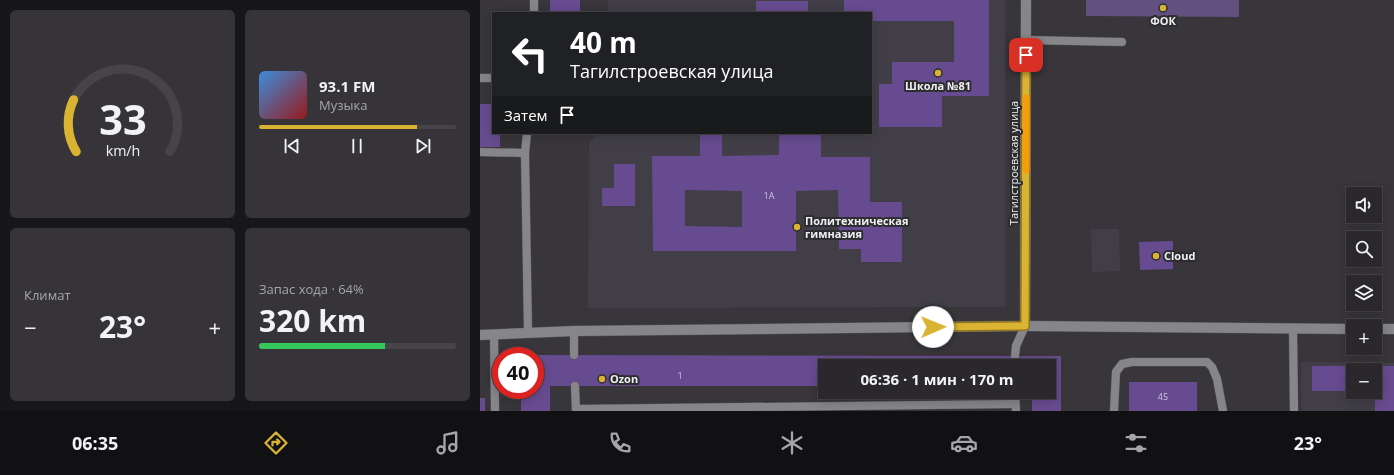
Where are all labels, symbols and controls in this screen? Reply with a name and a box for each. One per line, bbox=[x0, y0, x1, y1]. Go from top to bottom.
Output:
marker: ФОК bbox=[1158, 3, 1168, 13]
place label: ФОК bbox=[1150, 13, 1176, 28]
text: 40 m bbox=[570, 23, 637, 61]
icon: left bbox=[504, 28, 556, 80]
pin bbox=[1009, 38, 1043, 72]
icon: arrive bbox=[1015, 44, 1037, 66]
text: Тагилстроевская улица bbox=[570, 59, 773, 83]
marker: Школа №81 bbox=[933, 68, 943, 78]
text: 93.1 FM bbox=[319, 76, 375, 96]
place label: Школа №81 bbox=[905, 78, 971, 93]
text: 33 bbox=[99, 91, 146, 147]
text: Музыка bbox=[319, 96, 367, 114]
street label: Тагилстроевская улица bbox=[1006, 101, 1021, 225]
icon: arrive bbox=[556, 104, 578, 126]
text: Затем bbox=[504, 105, 548, 125]
icon: previous bbox=[281, 135, 303, 157]
icon: pause bbox=[346, 135, 368, 157]
icon: next bbox=[412, 135, 434, 157]
text: km/h bbox=[105, 141, 140, 160]
map controls bbox=[1346, 187, 1382, 399]
button: sound bbox=[1346, 187, 1382, 223]
house number: 1А bbox=[764, 189, 775, 202]
place label: Политехническая гимназия bbox=[805, 213, 909, 241]
marker: Политехническая гимназия bbox=[792, 222, 802, 232]
button: search bbox=[1346, 231, 1382, 267]
place label: Cloud bbox=[1164, 248, 1195, 263]
marker: Cloud bbox=[1151, 251, 1161, 261]
button: layers bbox=[1346, 275, 1382, 311]
text: Запас хода · 64% bbox=[259, 280, 364, 298]
text: Климат bbox=[24, 286, 71, 304]
text: 320 km bbox=[259, 300, 366, 341]
text: 23° bbox=[99, 306, 146, 347]
position arrow bbox=[912, 306, 954, 348]
text: − bbox=[24, 312, 37, 342]
text: + bbox=[208, 312, 221, 342]
button: + bbox=[1346, 319, 1382, 355]
speed limit sign: 40 bbox=[492, 347, 544, 399]
button: − bbox=[1346, 363, 1382, 399]
house number: 1 bbox=[677, 369, 683, 382]
text: 06:36 · 1 мин · 170 m bbox=[861, 369, 1013, 389]
place label: Ozon bbox=[610, 371, 638, 386]
marker: Ozon bbox=[597, 374, 607, 384]
house number: 45 bbox=[1158, 390, 1168, 403]
icon: directions bbox=[262, 429, 290, 457]
icon: music bbox=[434, 429, 462, 457]
icon: phone bbox=[606, 429, 634, 457]
icon: climate bbox=[778, 429, 806, 457]
icon: car bbox=[950, 429, 978, 457]
icon: filters bbox=[1122, 429, 1150, 457]
text: 06:35 bbox=[72, 431, 118, 455]
text: 23° bbox=[1294, 431, 1322, 455]

